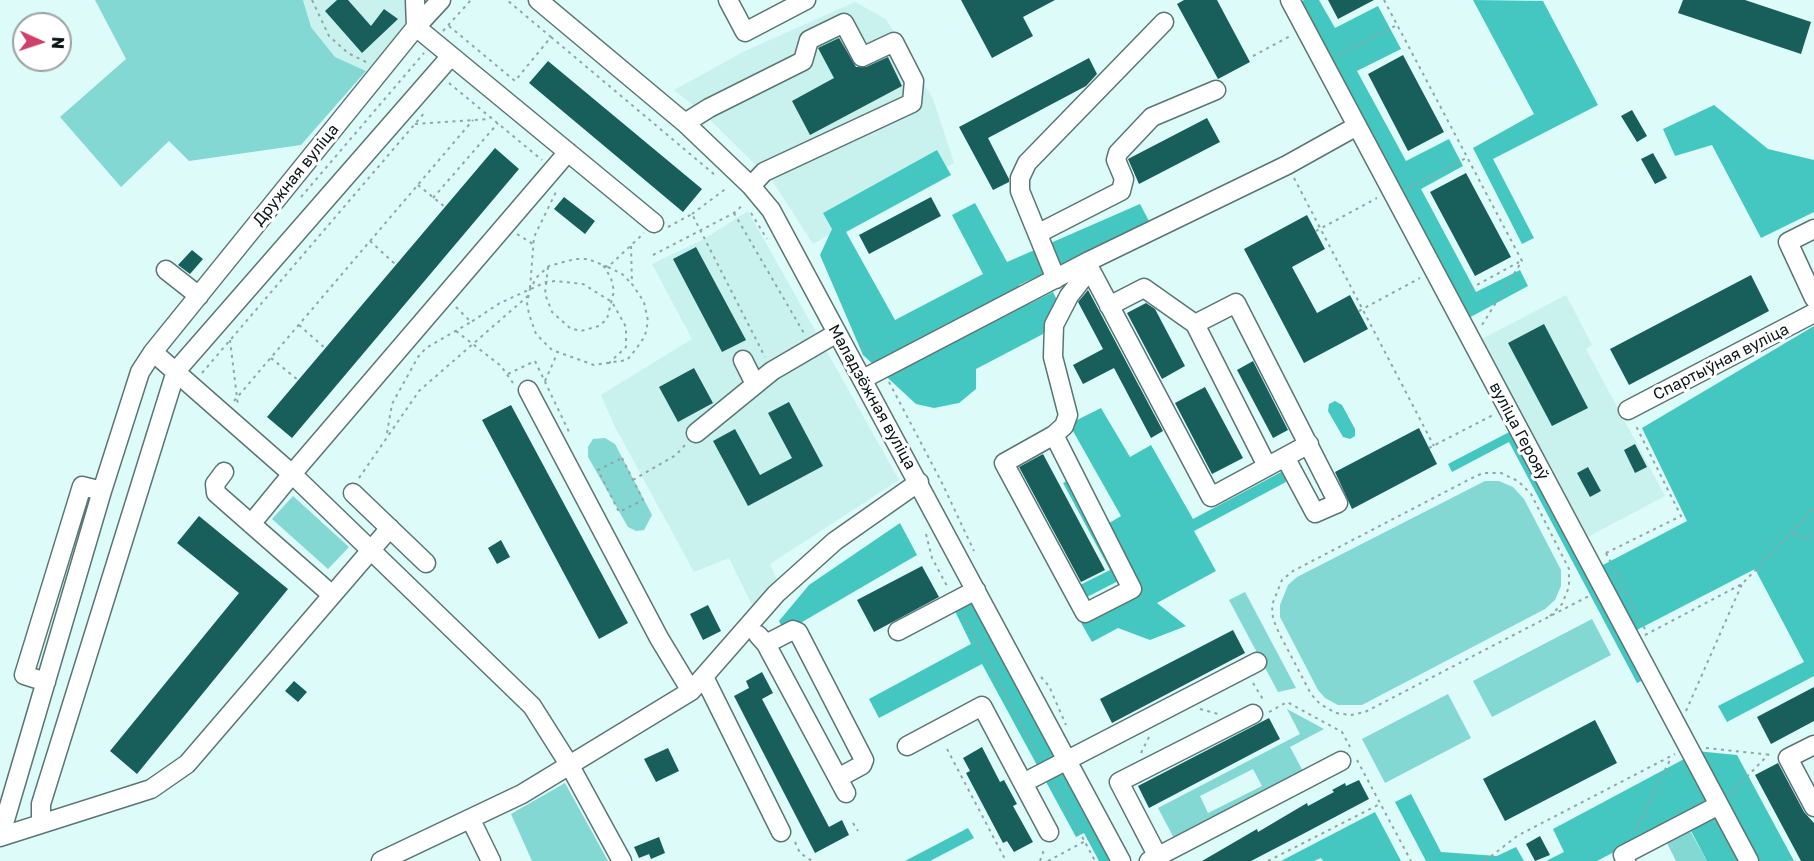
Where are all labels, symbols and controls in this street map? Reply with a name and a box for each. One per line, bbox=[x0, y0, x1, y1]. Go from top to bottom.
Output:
north arrow bbox=[12, 12, 72, 72]
text: N bbox=[48, 36, 68, 49]
street label: Дружная вуліца bbox=[249, 120, 343, 230]
street label: Спартыўная вуліца bbox=[1650, 319, 1792, 405]
street label: Маладзёжная вуліца bbox=[824, 321, 920, 473]
street label: вуліца Герояў bbox=[1485, 379, 1553, 483]

